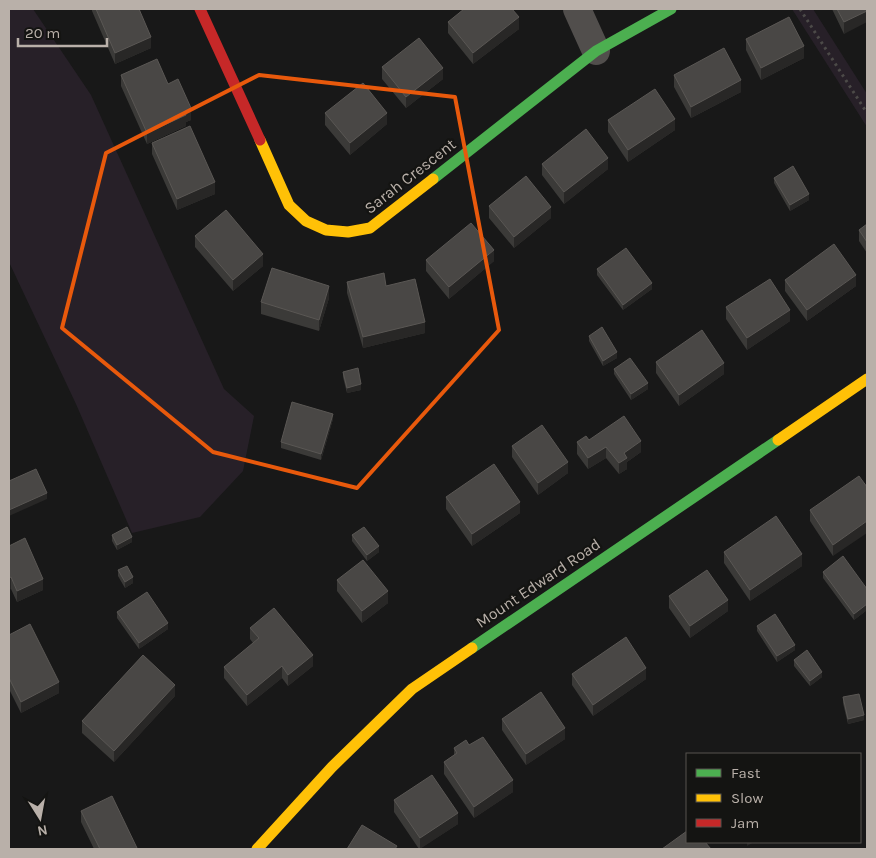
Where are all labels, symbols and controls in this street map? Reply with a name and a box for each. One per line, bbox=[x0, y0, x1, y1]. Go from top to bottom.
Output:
scale bar bbox=[18, 15, 106, 47]
text: 20 m bbox=[25, 24, 60, 42]
street label: Sarah Crescent bbox=[360, 134, 460, 218]
street label: Mount Edward Road bbox=[472, 534, 604, 632]
legend bbox=[686, 753, 861, 843]
text: Fast bbox=[731, 764, 761, 782]
text: Slow bbox=[731, 789, 763, 807]
north arrow bbox=[15, 793, 65, 843]
text: Jam bbox=[731, 814, 759, 832]
text: N bbox=[36, 821, 49, 840]

